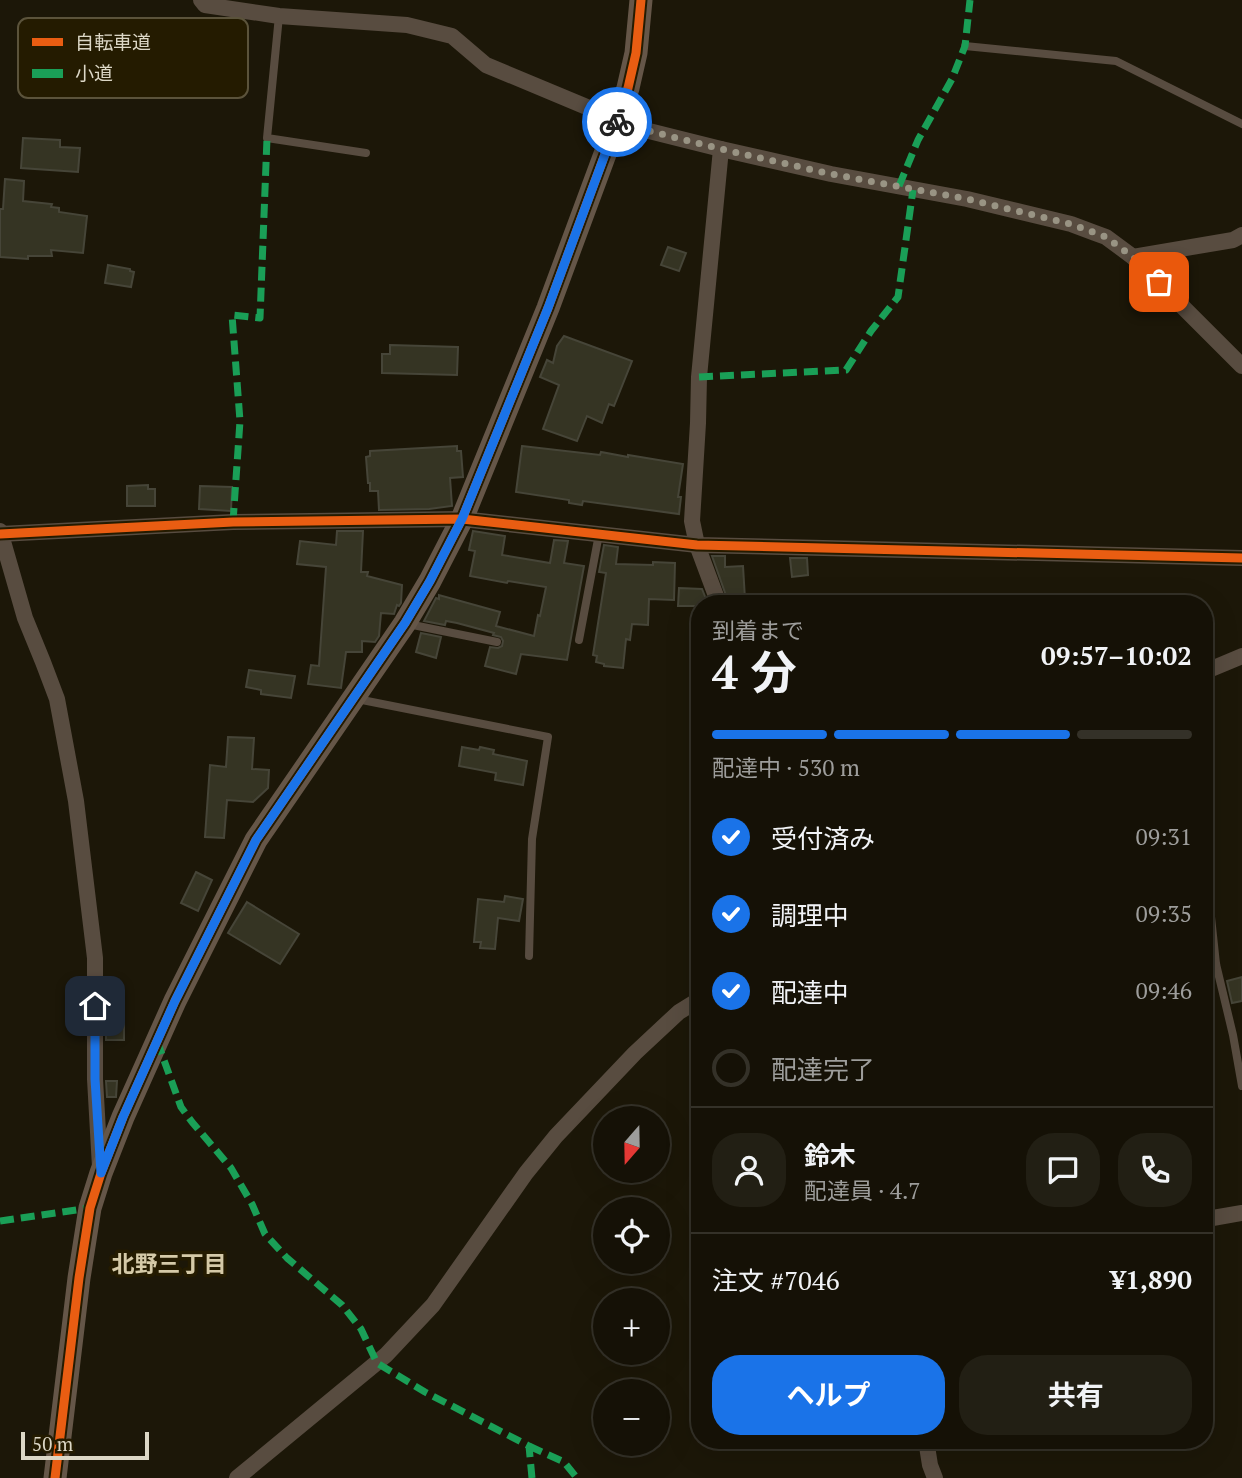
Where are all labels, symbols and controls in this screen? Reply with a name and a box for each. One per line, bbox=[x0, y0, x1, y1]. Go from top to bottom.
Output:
legend bbox=[18, 18, 248, 98]
text: 自転車道 bbox=[75, 29, 151, 54]
text: 小道 bbox=[75, 60, 113, 85]
courier bbox=[582, 87, 652, 157]
icon: bike bbox=[598, 103, 636, 141]
pin bbox=[1129, 252, 1189, 312]
icon: bag bbox=[1140, 263, 1178, 301]
text: 到着まで bbox=[712, 615, 804, 646]
text: 09:57–10:02 bbox=[1041, 638, 1192, 672]
text: 4 分 bbox=[712, 641, 796, 702]
text: 配達中 · 530 m bbox=[712, 752, 860, 783]
icon: check bbox=[712, 818, 750, 856]
text: 受付済み bbox=[771, 821, 875, 855]
text: 09:31 bbox=[1135, 821, 1192, 852]
icon: check bbox=[712, 895, 750, 933]
text: 調理中 bbox=[771, 898, 849, 932]
text: 09:35 bbox=[1135, 898, 1192, 929]
icon: check bbox=[712, 972, 750, 1010]
text: 配達中 bbox=[771, 975, 849, 1009]
text: 09:46 bbox=[1135, 975, 1192, 1006]
pin bbox=[65, 976, 125, 1036]
icon: home bbox=[76, 987, 114, 1025]
text: 配達完了 bbox=[771, 1052, 875, 1086]
north arrow bbox=[593, 1106, 670, 1183]
map controls bbox=[593, 1106, 670, 1456]
button: person bbox=[712, 1133, 786, 1207]
button: chat bbox=[1026, 1133, 1100, 1207]
button: phone bbox=[1118, 1133, 1192, 1207]
text: 鈴木 bbox=[804, 1138, 856, 1172]
text: 配達員 · 4.7 bbox=[804, 1175, 921, 1206]
button: locate bbox=[593, 1197, 670, 1274]
district label: 北野三丁目 bbox=[112, 1248, 227, 1279]
text: ¥1,890 bbox=[1111, 1262, 1192, 1296]
text: 注文 #7046 bbox=[712, 1263, 840, 1297]
button: + bbox=[593, 1288, 670, 1365]
button: ヘルプ bbox=[712, 1355, 945, 1435]
button: 共有 bbox=[959, 1355, 1192, 1435]
button: − bbox=[593, 1379, 670, 1456]
scale bar bbox=[21, 1429, 149, 1461]
text: 50 m bbox=[32, 1431, 73, 1456]

